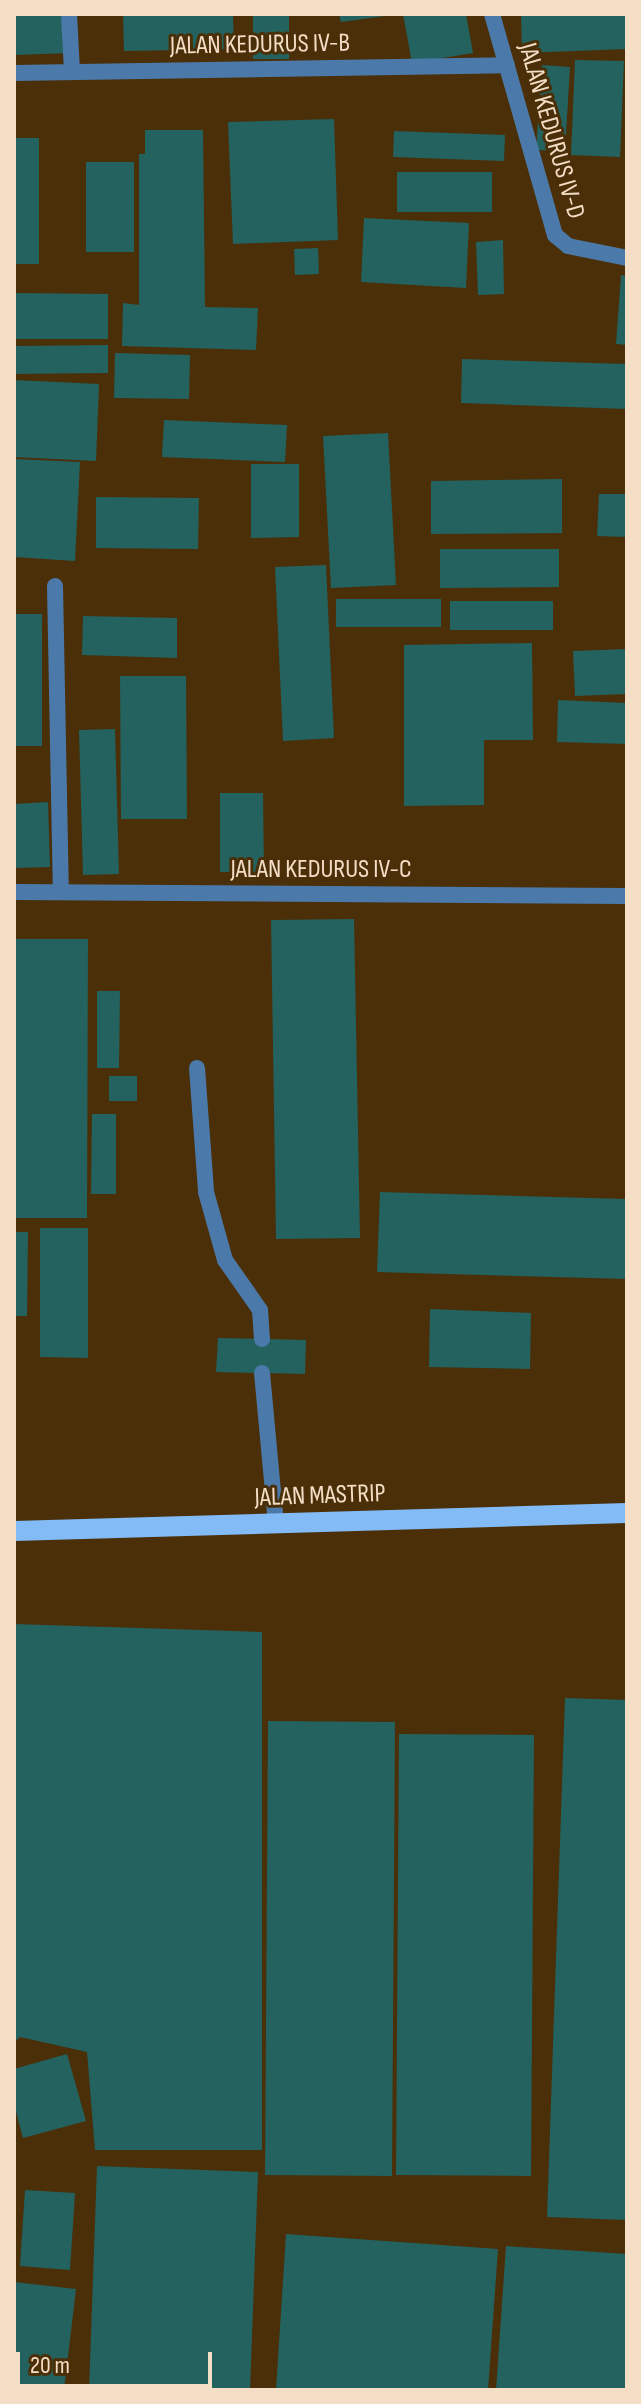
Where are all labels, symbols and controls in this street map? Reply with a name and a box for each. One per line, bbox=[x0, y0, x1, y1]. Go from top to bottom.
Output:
street label: JALAN KEDURUS IV-B bbox=[170, 28, 350, 62]
street label: JALAN KEDURUS IV-D bbox=[511, 40, 591, 222]
street label: JALAN KEDURUS IV-C bbox=[230, 854, 412, 886]
street label: JALAN MASTRIP bbox=[254, 1478, 386, 1514]
scale bar bbox=[20, 2336, 216, 2386]
text: 20 m bbox=[30, 2351, 70, 2380]

